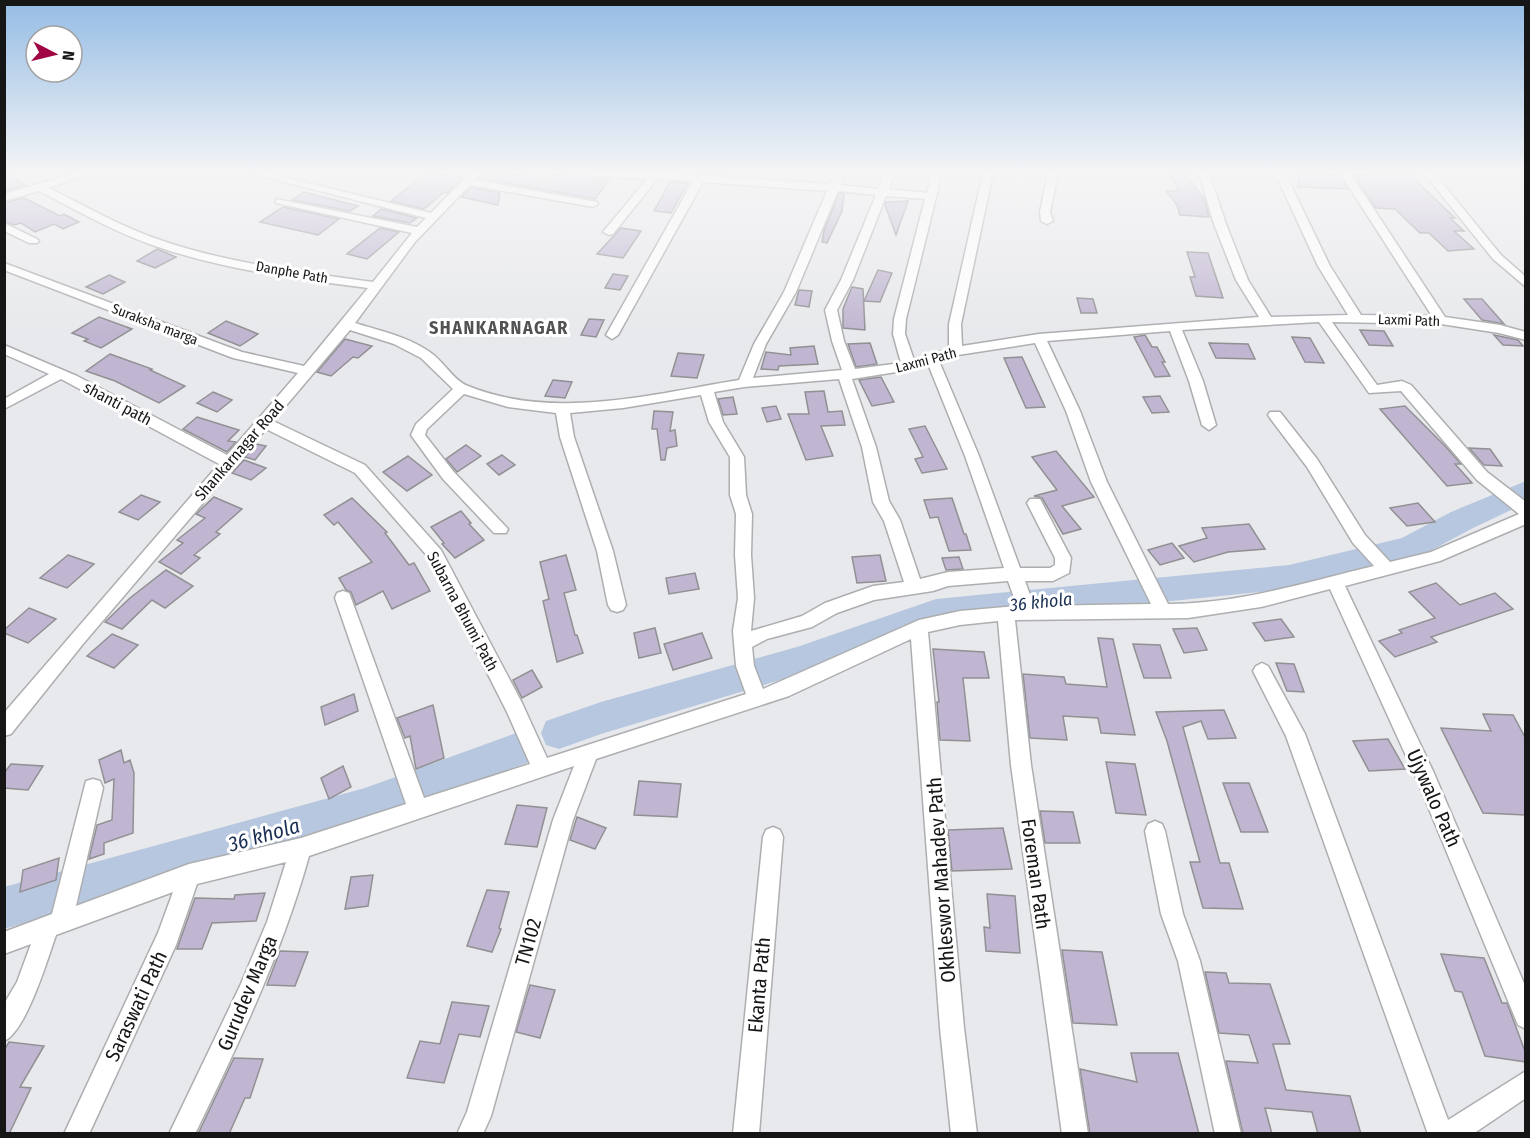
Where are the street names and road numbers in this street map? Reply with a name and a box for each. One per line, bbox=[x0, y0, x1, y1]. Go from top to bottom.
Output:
street label: Danphe Path bbox=[255, 258, 329, 287]
street label: Suraksha marga bbox=[109, 300, 200, 349]
street label: Laxmi Path bbox=[1378, 311, 1440, 330]
street label: Laxmi Path bbox=[894, 344, 958, 377]
street label: shanti path bbox=[80, 378, 155, 429]
street label: Shankarnagar Road bbox=[191, 396, 288, 504]
street label: Subarna Bhumi Path bbox=[423, 548, 502, 674]
street label: Ujywalo Path bbox=[1402, 745, 1466, 851]
street label: Okhleswor Mahadev Path bbox=[922, 776, 960, 984]
street label: Foreman Path bbox=[1016, 817, 1056, 931]
street label: TN102 bbox=[510, 915, 546, 968]
street label: Gurudev Marga bbox=[212, 932, 282, 1054]
street label: Ekanta Path bbox=[743, 936, 775, 1034]
street label: Saraswati Path bbox=[100, 947, 172, 1065]

